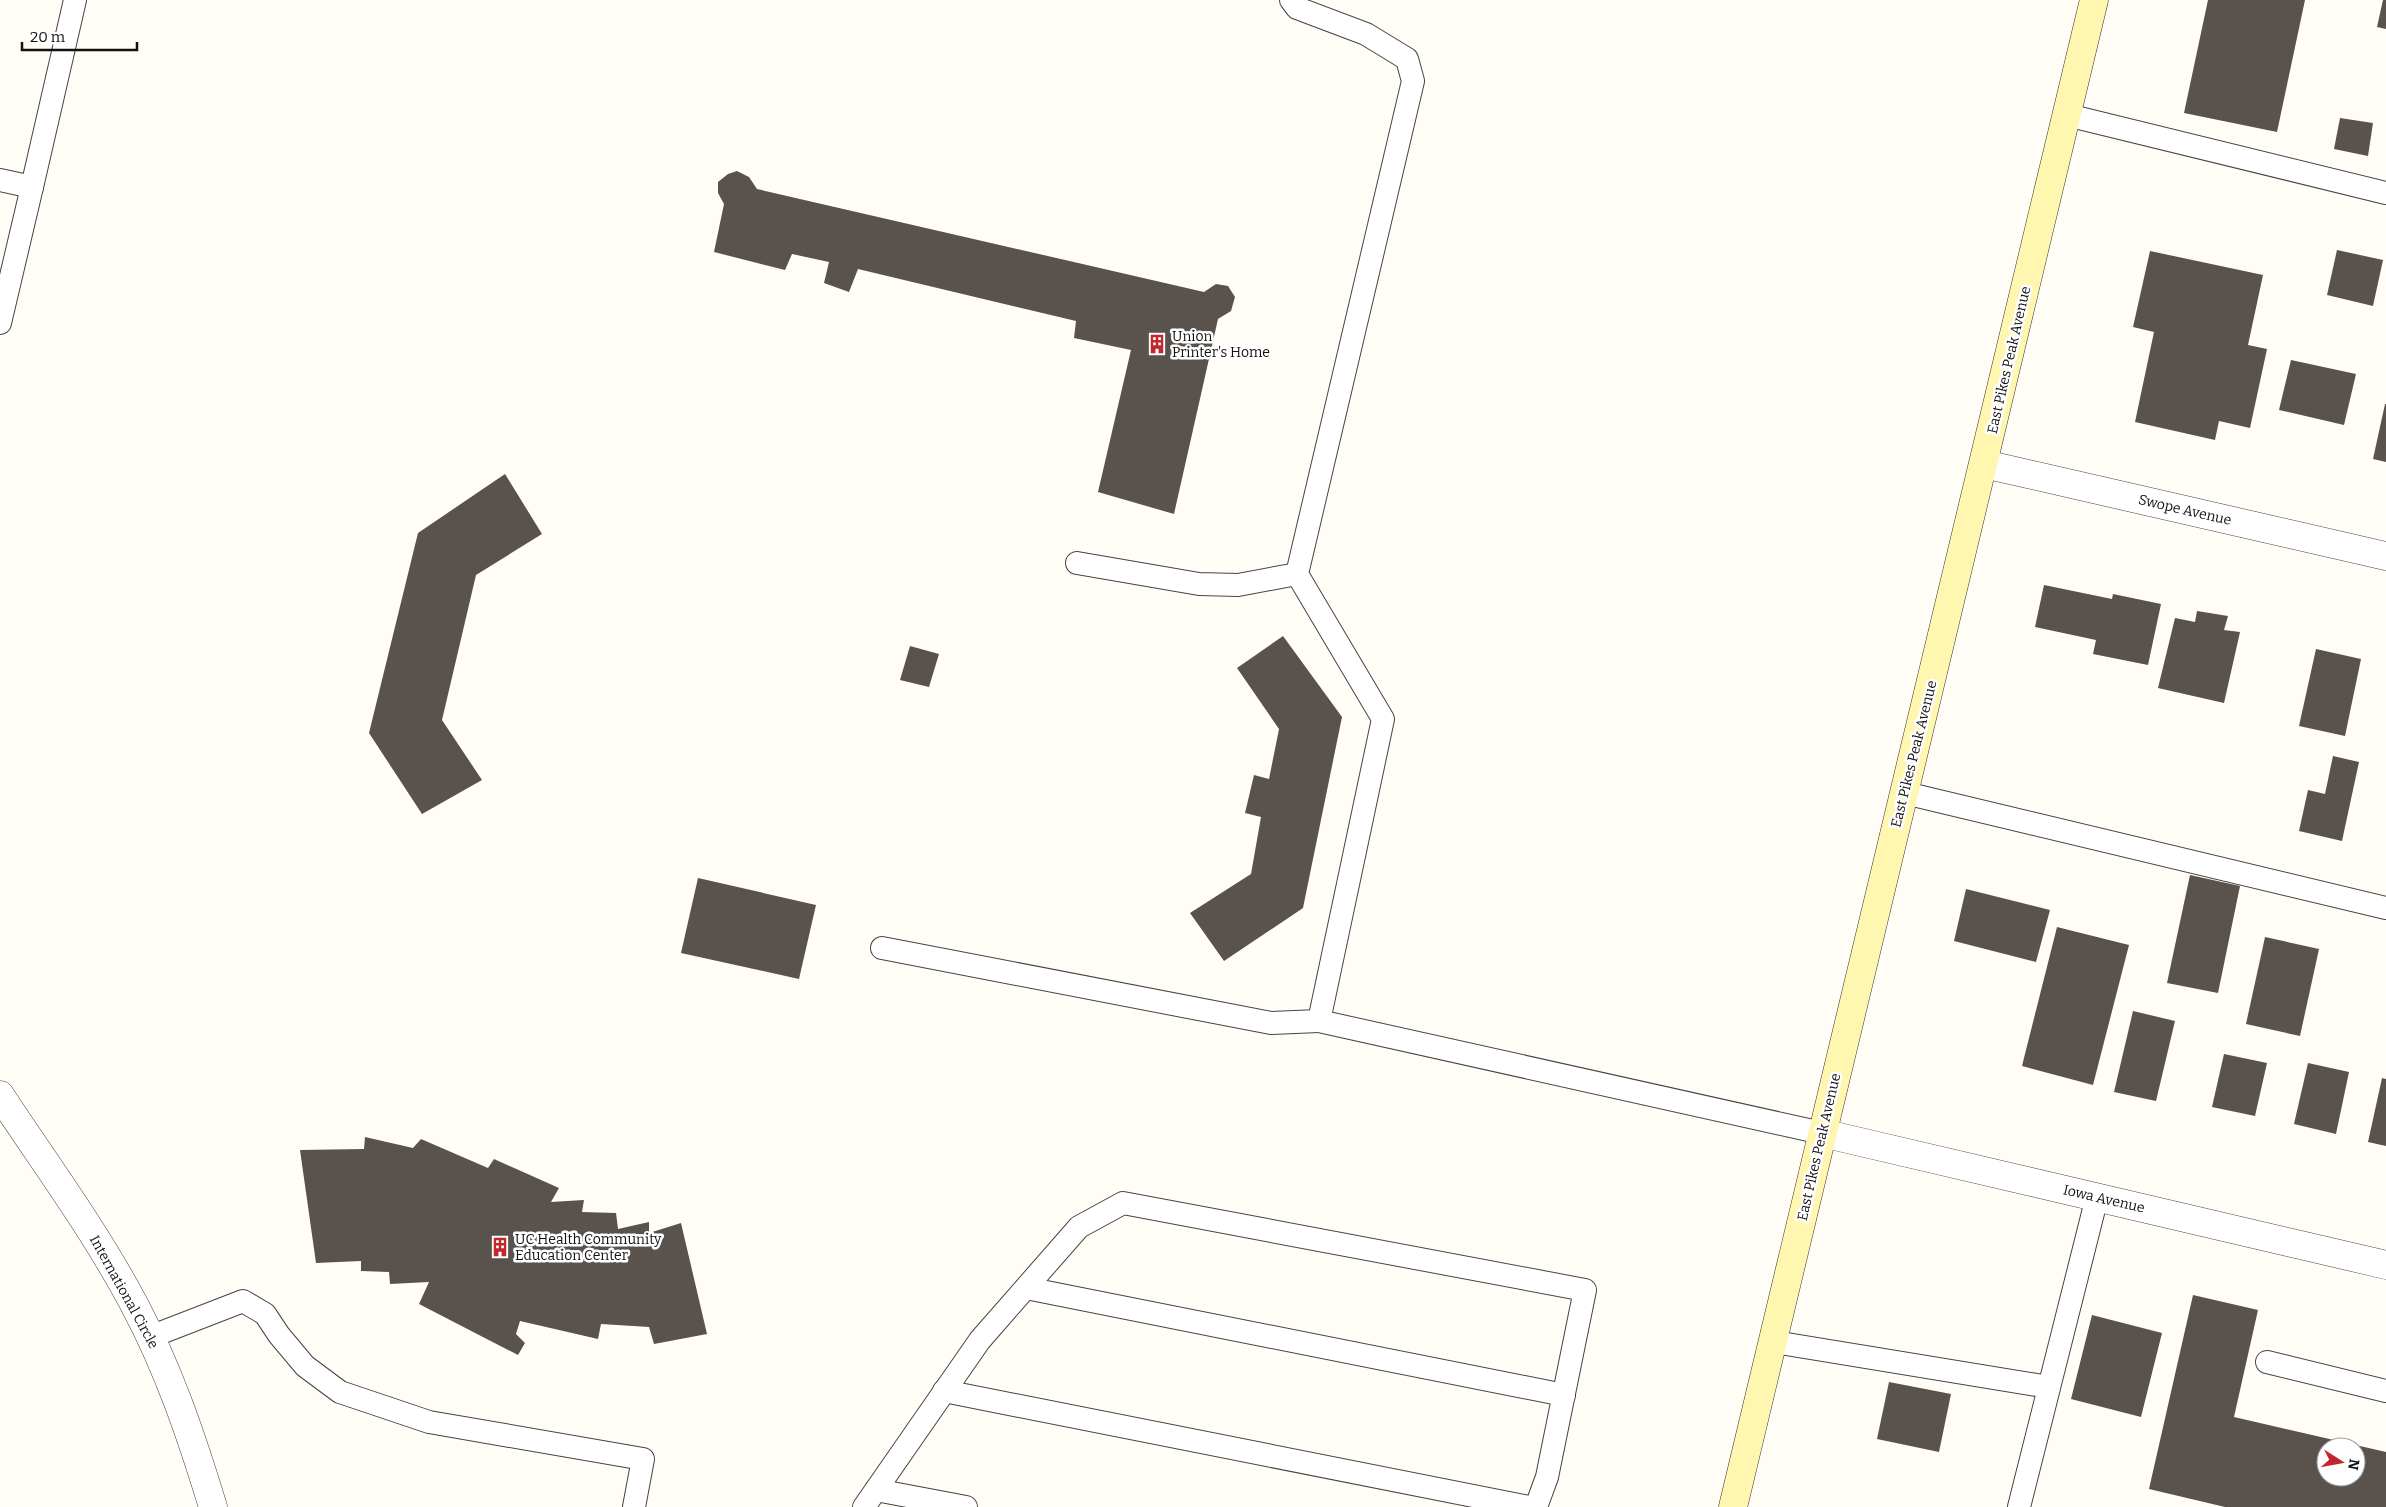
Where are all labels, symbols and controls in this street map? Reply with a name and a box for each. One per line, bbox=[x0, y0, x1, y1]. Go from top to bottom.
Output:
scale bar bbox=[22, 20, 138, 52]
text: 20 m bbox=[30, 28, 66, 46]
street label: East Pikes Peak Avenue bbox=[1984, 285, 2034, 435]
place label: Union Printer's Home bbox=[1172, 328, 1270, 361]
building icon: Union Printer's Home bbox=[1146, 333, 1168, 355]
street label: Swope Avenue bbox=[2137, 491, 2233, 529]
street label: East Pikes Peak Avenue bbox=[1887, 679, 1941, 829]
street label: East Pikes Peak Avenue bbox=[1794, 1072, 1844, 1222]
street label: Iowa Avenue bbox=[2062, 1181, 2146, 1217]
place label: UC Health Community Education Center bbox=[515, 1231, 662, 1264]
street label: International Circle bbox=[86, 1232, 162, 1352]
building icon: UC Health Community Education Center bbox=[489, 1236, 511, 1258]
north arrow bbox=[2316, 1437, 2366, 1487]
text: N bbox=[2344, 1457, 2363, 1471]

